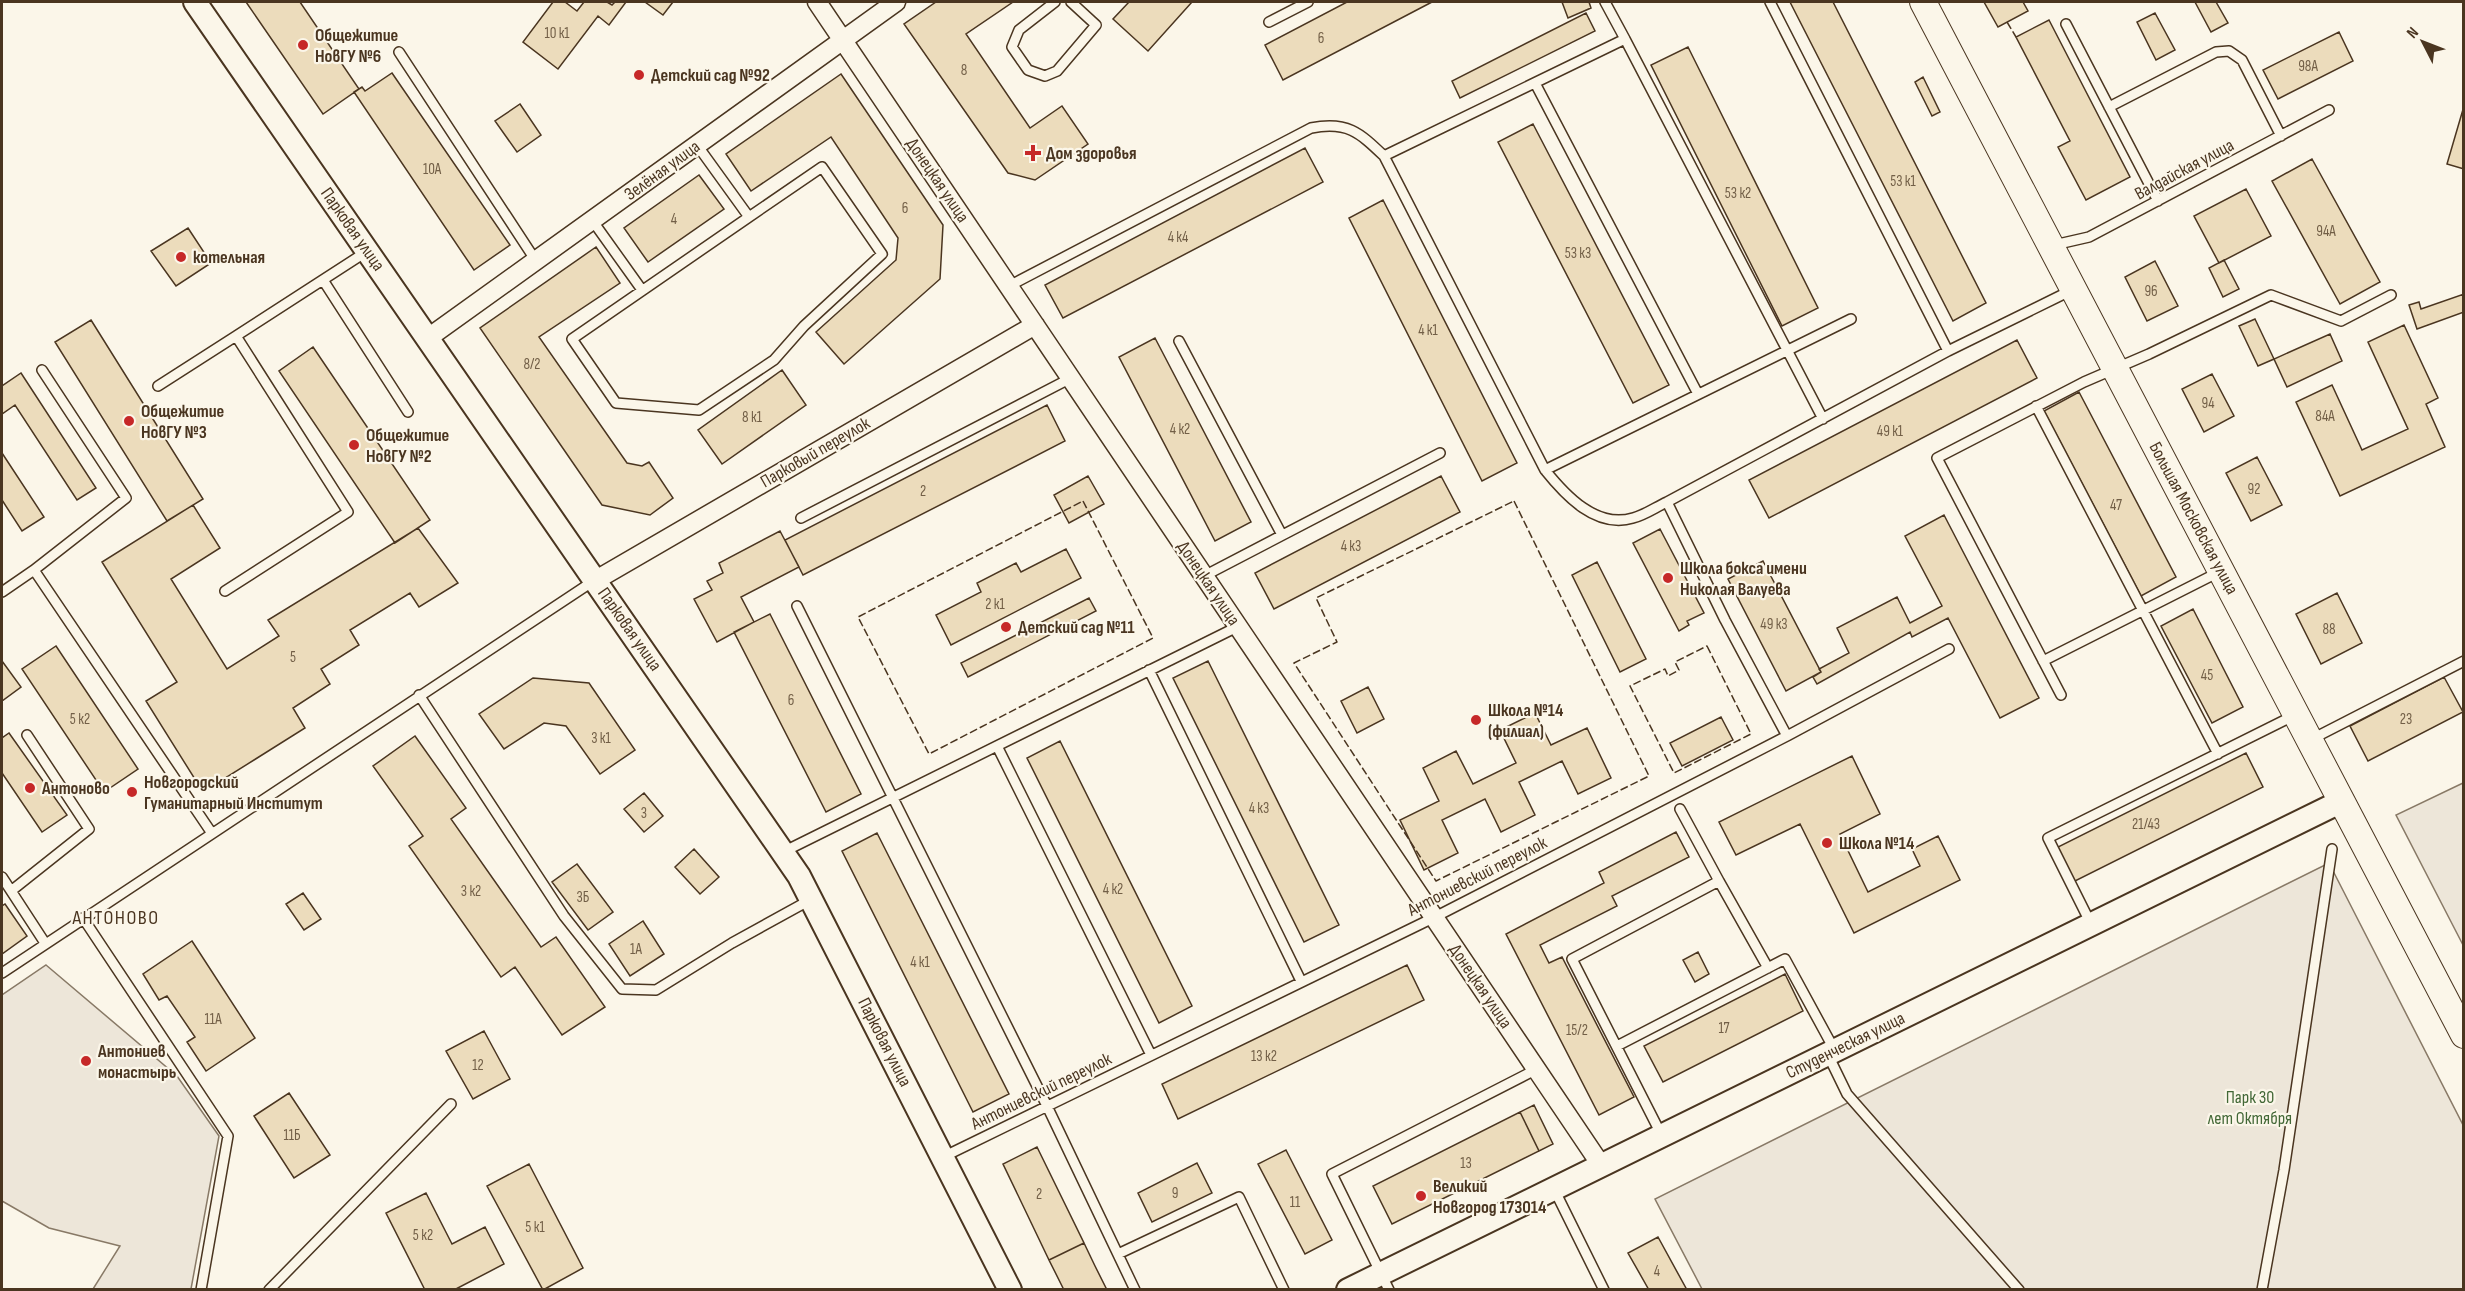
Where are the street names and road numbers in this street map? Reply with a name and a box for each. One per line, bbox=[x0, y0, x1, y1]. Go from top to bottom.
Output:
street label: Донецкая улица bbox=[902, 134, 973, 226]
street label: Валдайская улица bbox=[2131, 135, 2237, 204]
street label: Зелёная улица bbox=[620, 136, 704, 205]
street label: Парковая улица bbox=[316, 184, 389, 275]
street label: Парковый переулок bbox=[757, 413, 874, 492]
street label: Большая Московская улица bbox=[2144, 438, 2243, 598]
street label: Донецкая улица bbox=[1173, 537, 1244, 629]
street label: Парковая улица bbox=[593, 584, 666, 675]
street label: Антониевский переулок bbox=[1403, 832, 1550, 921]
street label: Донецкая улица bbox=[1445, 940, 1516, 1032]
street label: Парковая улица bbox=[853, 994, 916, 1090]
street label: Студенческая улица bbox=[1782, 1008, 1908, 1083]
street label: Антониевский переулок bbox=[967, 1048, 1115, 1135]

